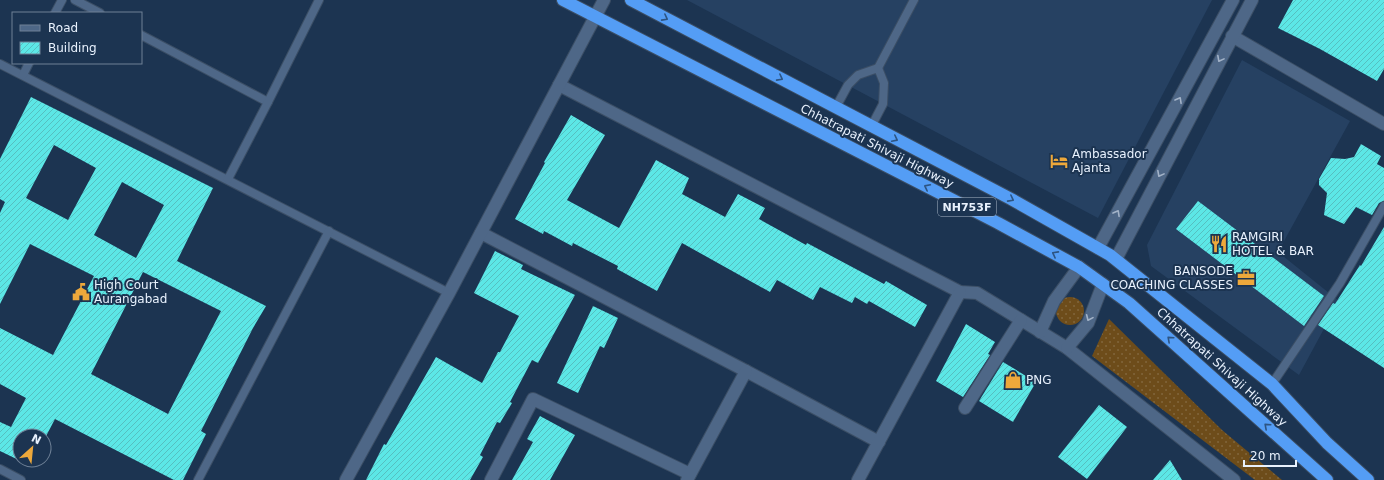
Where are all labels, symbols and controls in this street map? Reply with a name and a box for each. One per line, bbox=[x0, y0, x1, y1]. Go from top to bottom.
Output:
legend bbox=[12, 12, 142, 64]
one-way arrow bbox=[661, 13, 669, 21]
text: Road bbox=[48, 21, 78, 35]
text: Building bbox=[48, 41, 97, 55]
one-way arrow bbox=[1217, 55, 1225, 62]
one-way arrow bbox=[776, 74, 784, 81]
one-way arrow bbox=[1175, 97, 1182, 104]
street label: Chhatrapati Shivaji Highway bbox=[798, 101, 956, 191]
one-way arrow bbox=[891, 135, 898, 142]
place label: Ambassador Ajanta bbox=[1072, 147, 1147, 175]
hotel icon: Ambassador Ajanta bbox=[1049, 151, 1069, 171]
one-way arrow bbox=[1157, 170, 1165, 178]
one-way arrow bbox=[924, 184, 931, 192]
one-way arrow bbox=[1007, 195, 1014, 202]
road number: NH753F bbox=[938, 198, 996, 216]
one-way arrow bbox=[1112, 210, 1119, 218]
place label: RAMGIRI HOTEL & BAR bbox=[1232, 230, 1314, 258]
restaurant icon: RAMGIRI HOTEL & BAR bbox=[1209, 234, 1229, 254]
one-way arrow bbox=[1052, 251, 1059, 258]
place label: BANSODE COACHING CLASSES bbox=[1110, 264, 1233, 292]
office icon: BANSODE COACHING CLASSES bbox=[1236, 268, 1256, 288]
place label: High Court Aurangabad bbox=[94, 278, 167, 306]
public building icon: High Court Aurangabad bbox=[71, 282, 91, 302]
street label: Chhatrapati Shivaji Highway bbox=[1154, 305, 1290, 429]
one-way arrow bbox=[1086, 314, 1094, 321]
one-way arrow bbox=[1167, 336, 1175, 344]
shop icon: PNG bbox=[1003, 370, 1023, 390]
place label: PNG bbox=[1026, 373, 1052, 387]
one-way arrow bbox=[1264, 424, 1271, 431]
north arrow bbox=[12, 428, 52, 468]
text: N bbox=[29, 432, 43, 447]
scale bar bbox=[1244, 442, 1296, 468]
text: 20 m bbox=[1250, 449, 1281, 463]

